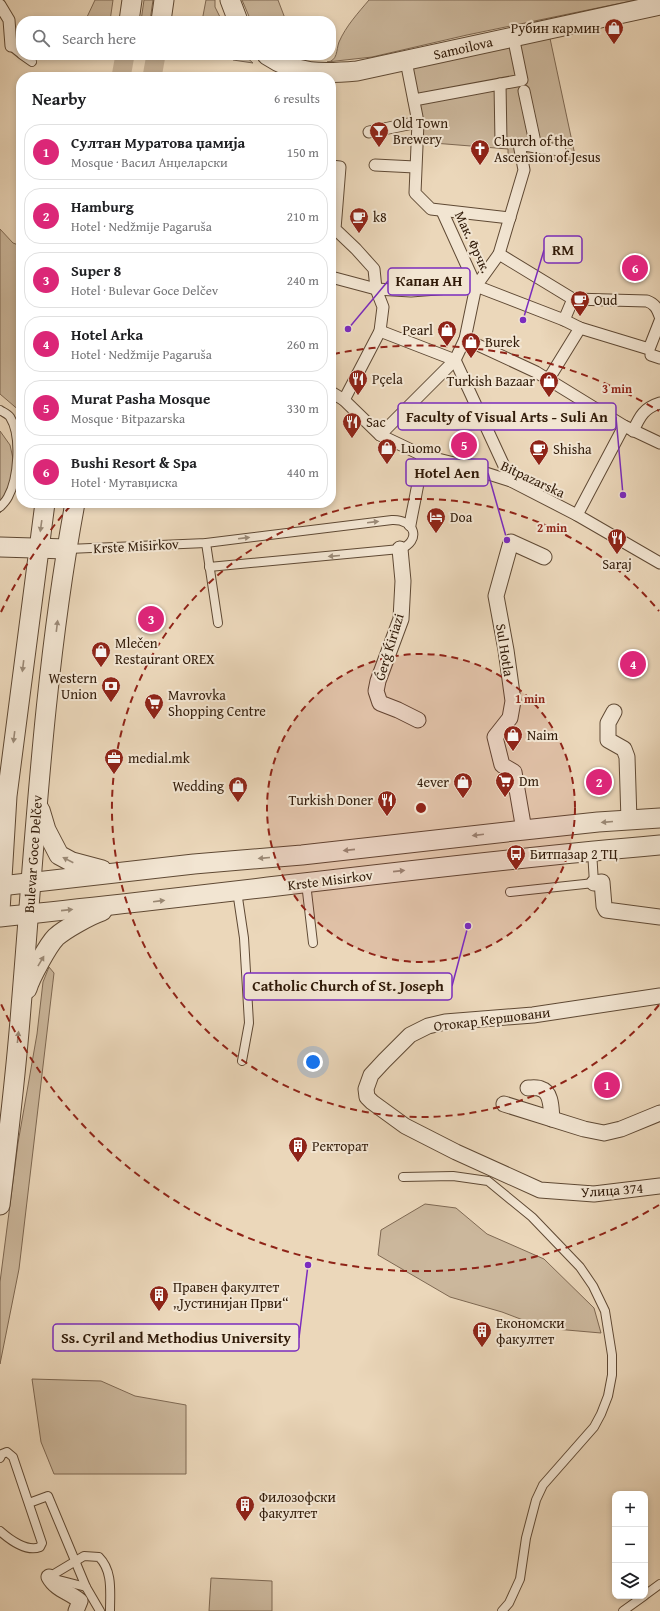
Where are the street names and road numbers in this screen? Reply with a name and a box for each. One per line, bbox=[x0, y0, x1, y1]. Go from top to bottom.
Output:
street label: Samoilova bbox=[431, 31, 495, 65]
street label: Мак. Фрчк. bbox=[450, 208, 496, 276]
street label: Bitpazarska bbox=[498, 455, 569, 503]
street label: Krste Misirkov bbox=[93, 534, 179, 558]
street label: Ǵerǵ Ḱiriazi bbox=[369, 611, 409, 683]
street label: Sul Hotla bbox=[491, 622, 519, 678]
street label: Bulevar Goce Delčev bbox=[19, 794, 47, 914]
street label: Krste Misirkov bbox=[286, 865, 374, 895]
street label: Отокар Кершовани bbox=[433, 1002, 551, 1036]
street label: Улица 374 bbox=[580, 1178, 644, 1202]

